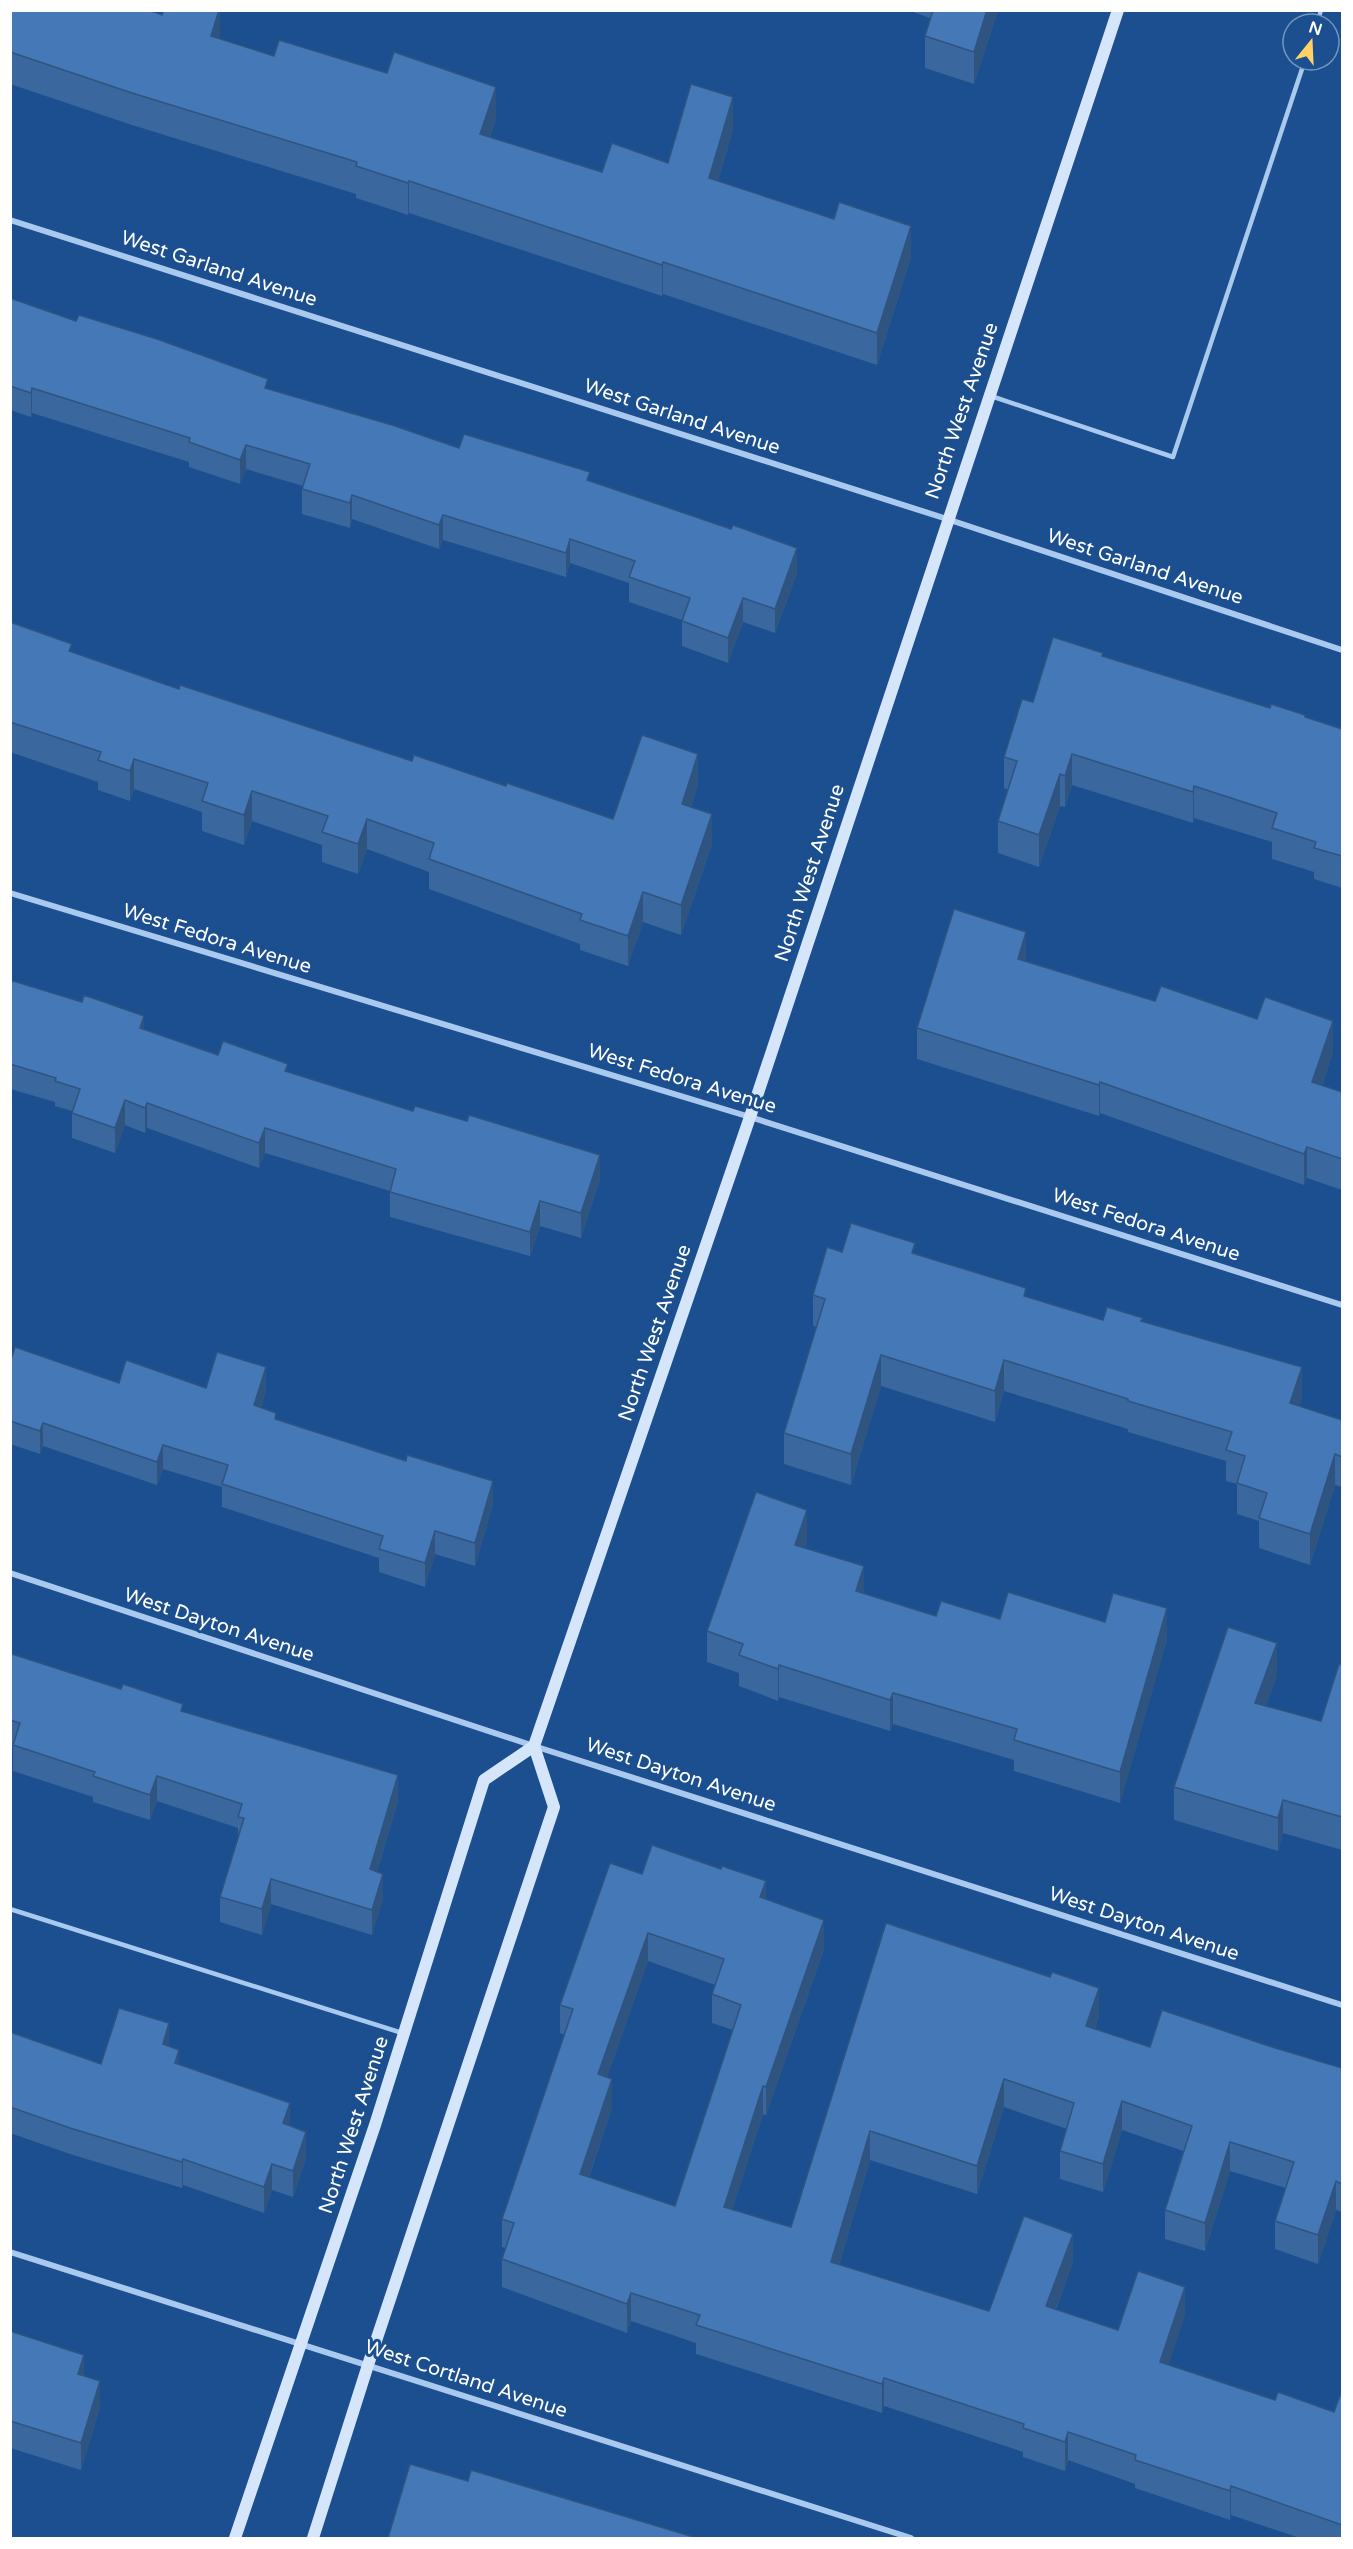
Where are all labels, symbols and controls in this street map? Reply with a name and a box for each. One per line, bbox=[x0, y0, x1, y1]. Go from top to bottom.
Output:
north arrow bbox=[1281, 12, 1341, 72]
text: N bbox=[1306, 17, 1325, 40]
street label: West Garland Avenue bbox=[118, 226, 320, 312]
street label: North West Avenue bbox=[921, 320, 1003, 502]
street label: West Garland Avenue bbox=[581, 374, 783, 460]
street label: West Garland Avenue bbox=[1044, 524, 1246, 610]
street label: North West Avenue bbox=[770, 781, 850, 965]
street label: West Fedora Avenue bbox=[120, 899, 314, 979]
street label: West Fedora Avenue bbox=[585, 1039, 779, 1119]
street label: West Fedora Avenue bbox=[1049, 1183, 1243, 1267]
street label: North West Avenue bbox=[614, 1242, 696, 1424]
street label: West Dayton Avenue bbox=[121, 1583, 317, 1667]
street label: West Dayton Avenue bbox=[583, 1733, 779, 1817]
street label: West Dayton Avenue bbox=[1046, 1882, 1242, 1966]
street label: North West Avenue bbox=[314, 2033, 394, 2217]
street label: West Cortland Avenue bbox=[362, 2335, 570, 2423]

